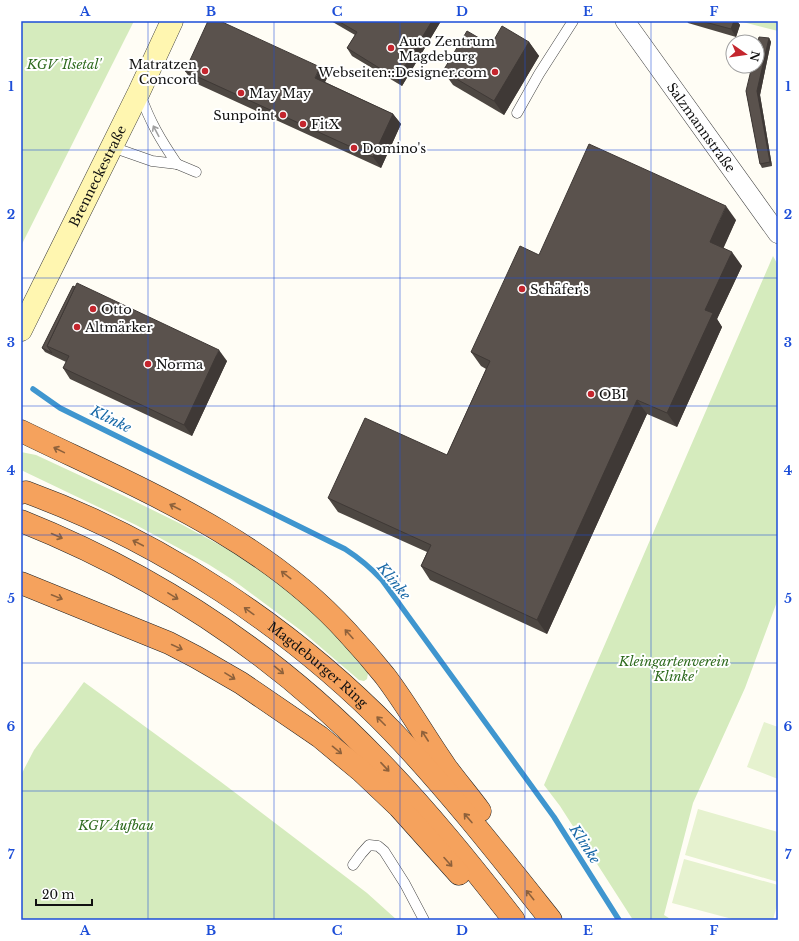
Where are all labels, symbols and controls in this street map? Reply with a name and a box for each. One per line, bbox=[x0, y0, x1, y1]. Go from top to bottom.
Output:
text: A bbox=[79, 3, 91, 20]
text: B bbox=[206, 3, 216, 20]
text: C bbox=[332, 3, 343, 20]
text: D bbox=[456, 3, 468, 20]
text: E bbox=[583, 3, 593, 20]
text: F bbox=[710, 3, 719, 20]
place label: Auto Zentrum Magdeburg bbox=[398, 33, 495, 65]
north arrow bbox=[725, 34, 765, 74]
marker: Auto Zentrum Magdeburg bbox=[386, 43, 396, 53]
text: N bbox=[747, 50, 763, 64]
park label: KGV 'Ilsetal' bbox=[26, 56, 102, 73]
place label: Matratzen Concord bbox=[129, 56, 197, 88]
place label: Webseiten::Designer.com bbox=[317, 64, 487, 81]
marker: Matratzen Concord bbox=[200, 66, 210, 76]
marker: Webseiten::Designer.com bbox=[490, 67, 500, 77]
text: 1 bbox=[8, 78, 14, 95]
text: 1 bbox=[785, 78, 791, 95]
street label: Salzmannstraße bbox=[663, 79, 739, 176]
place label: May May bbox=[249, 85, 312, 102]
marker: May May bbox=[236, 88, 246, 98]
place label: Sunpoint bbox=[213, 107, 275, 124]
marker: Sunpoint bbox=[278, 110, 288, 120]
place label: FitX bbox=[311, 116, 340, 133]
marker: FitX bbox=[298, 119, 308, 129]
street label: Brenneckestraße bbox=[65, 122, 130, 230]
one-way arrow bbox=[151, 125, 159, 137]
place label: Domino's bbox=[362, 140, 426, 157]
marker: Domino's bbox=[349, 143, 359, 153]
text: 2 bbox=[7, 206, 15, 223]
text: 2 bbox=[784, 206, 792, 223]
place label: Schäfer's bbox=[530, 281, 589, 298]
marker: Schäfer's bbox=[517, 284, 527, 294]
place label: Otto bbox=[101, 301, 132, 318]
marker: Otto bbox=[88, 304, 98, 314]
place label: Altmärker bbox=[84, 319, 154, 336]
marker: Altmärker bbox=[72, 322, 82, 332]
text: 3 bbox=[7, 334, 15, 351]
text: 3 bbox=[784, 334, 792, 351]
place label: Norma bbox=[156, 356, 204, 373]
marker: Norma bbox=[143, 359, 153, 369]
place label: OBI bbox=[599, 386, 626, 403]
marker: OBI bbox=[586, 389, 596, 399]
water label: Klinke bbox=[87, 401, 135, 437]
one-way arrow bbox=[53, 446, 65, 453]
text: 4 bbox=[7, 462, 16, 479]
text: 4 bbox=[784, 462, 793, 479]
one-way arrow bbox=[170, 503, 182, 510]
one-way arrow bbox=[51, 533, 63, 540]
one-way arrow bbox=[133, 539, 145, 546]
water label: Klinke bbox=[373, 558, 415, 604]
one-way arrow bbox=[280, 571, 291, 580]
text: 5 bbox=[7, 590, 15, 607]
text: 5 bbox=[784, 590, 792, 607]
one-way arrow bbox=[167, 592, 179, 600]
one-way arrow bbox=[51, 594, 63, 601]
one-way arrow bbox=[244, 606, 255, 615]
street label: Magdeburger Ring bbox=[264, 618, 371, 712]
one-way arrow bbox=[345, 629, 354, 640]
one-way arrow bbox=[171, 644, 183, 651]
park label: Kleingartenverein 'Klinke' bbox=[618, 653, 729, 685]
one-way arrow bbox=[274, 665, 285, 674]
one-way arrow bbox=[224, 673, 236, 681]
one-way arrow bbox=[376, 716, 386, 726]
text: 6 bbox=[7, 718, 16, 735]
text: 6 bbox=[784, 718, 793, 735]
one-way arrow bbox=[421, 730, 429, 742]
one-way arrow bbox=[331, 746, 342, 755]
one-way arrow bbox=[380, 762, 390, 772]
one-way arrow bbox=[463, 812, 472, 823]
park label: KGV Aufbau bbox=[77, 817, 154, 834]
water label: Klinke bbox=[565, 820, 605, 867]
text: 7 bbox=[8, 846, 15, 863]
text: 7 bbox=[785, 846, 792, 863]
one-way arrow bbox=[444, 857, 453, 867]
scale bar bbox=[36, 881, 92, 907]
text: 20 m bbox=[42, 887, 74, 902]
one-way arrow bbox=[526, 889, 535, 900]
text: A bbox=[79, 922, 91, 939]
text: B bbox=[206, 922, 216, 939]
text: C bbox=[332, 922, 343, 939]
text: D bbox=[456, 922, 468, 939]
text: E bbox=[583, 922, 593, 939]
text: F bbox=[710, 922, 719, 939]

